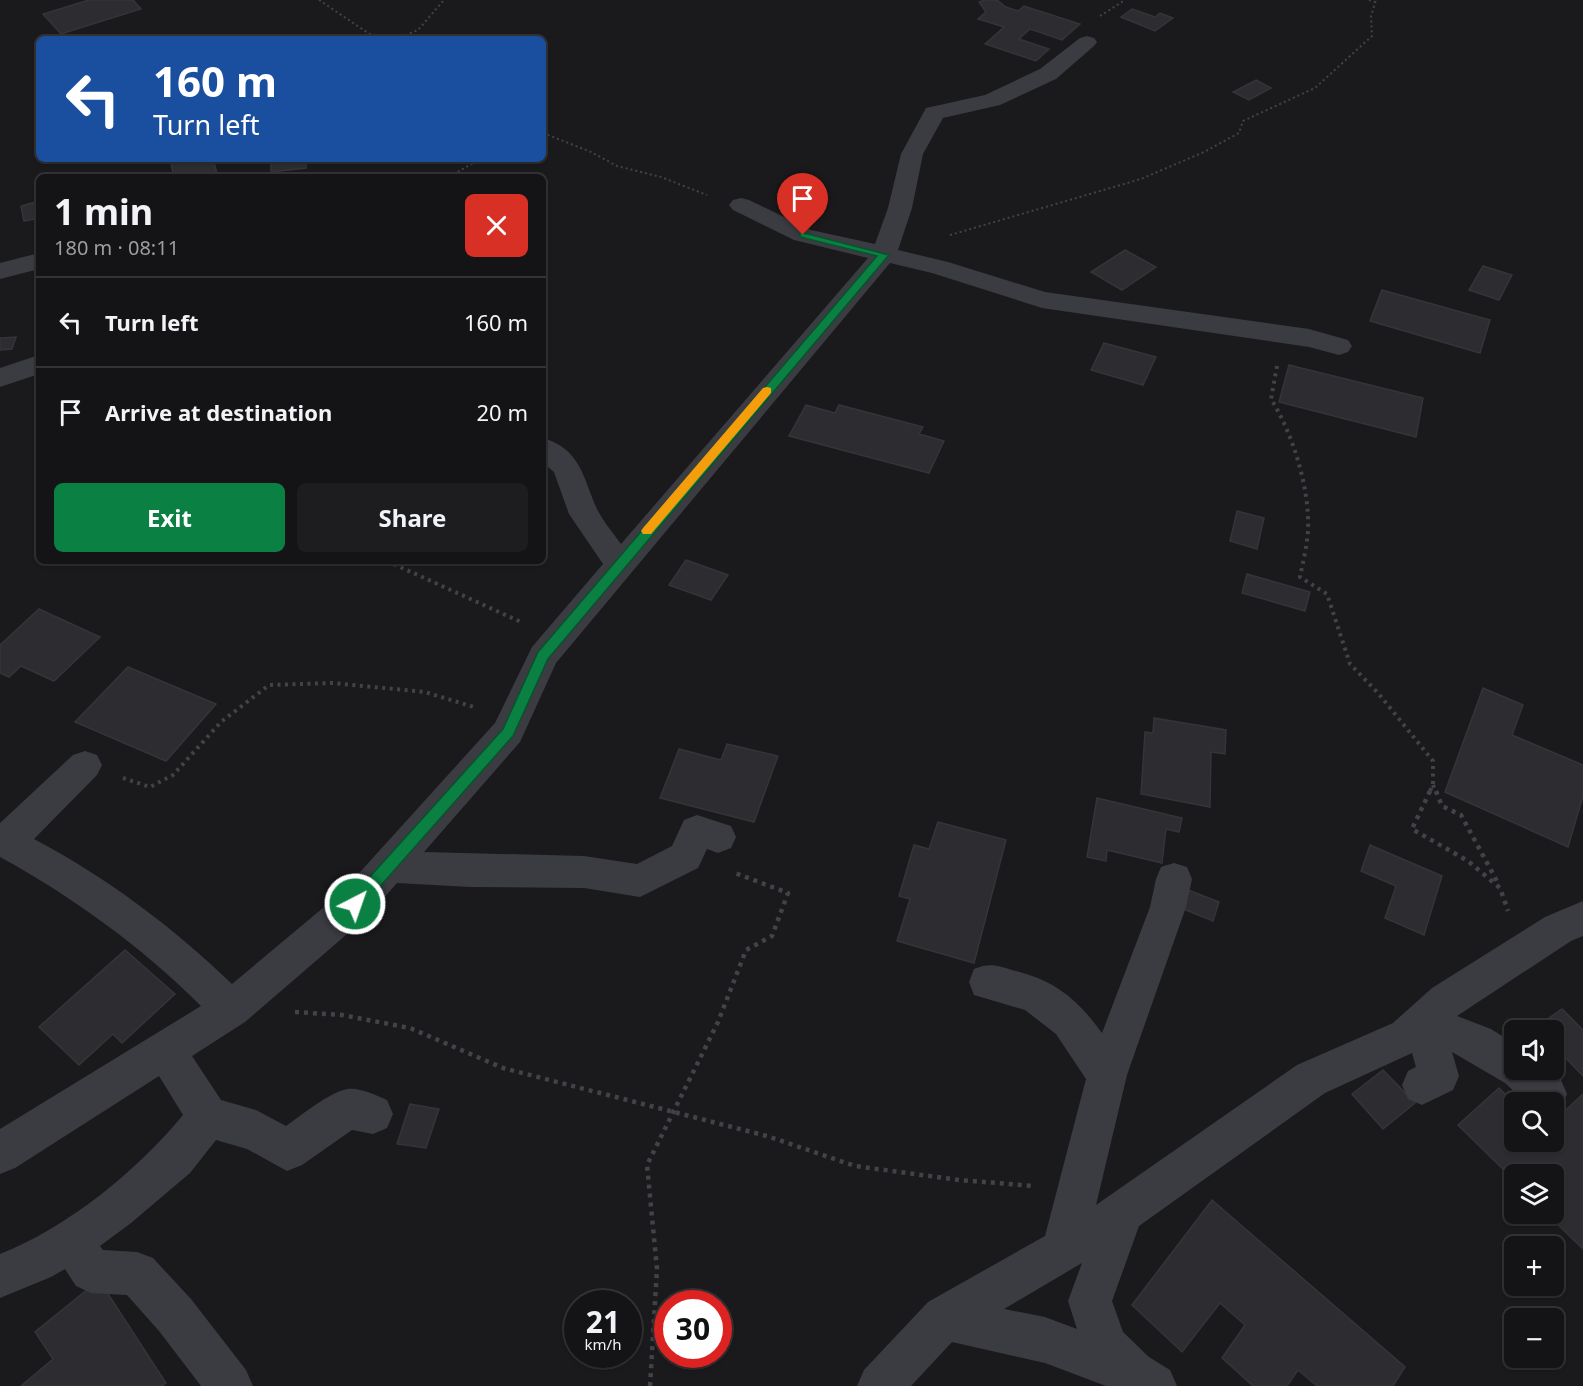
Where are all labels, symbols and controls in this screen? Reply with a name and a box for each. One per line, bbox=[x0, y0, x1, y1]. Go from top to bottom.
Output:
text: 160 m bbox=[153, 52, 277, 109]
icon: left bbox=[54, 60, 132, 138]
text: Turn left bbox=[153, 106, 259, 143]
pin bbox=[777, 173, 828, 235]
icon: arrive bbox=[786, 182, 819, 215]
text: 1 min bbox=[54, 187, 153, 236]
button: close bbox=[465, 194, 528, 257]
text: 180 m · 08:11 bbox=[54, 234, 179, 261]
icon: left bbox=[54, 306, 87, 339]
text: Turn left bbox=[105, 307, 199, 337]
text: 160 m bbox=[464, 307, 528, 337]
icon: arrive bbox=[54, 396, 87, 429]
text: Arrive at destination bbox=[105, 397, 332, 427]
text: 20 m bbox=[477, 397, 528, 427]
button: Exit bbox=[54, 483, 285, 552]
button: Share bbox=[297, 483, 528, 552]
position arrow bbox=[323, 872, 387, 936]
map controls bbox=[1504, 1020, 1564, 1368]
button: sound bbox=[1504, 1020, 1564, 1080]
button: search bbox=[1504, 1092, 1564, 1152]
button: layers bbox=[1504, 1164, 1564, 1224]
button: + bbox=[1504, 1236, 1564, 1296]
speed limit sign: 30 bbox=[654, 1290, 732, 1368]
text: 21 bbox=[586, 1301, 620, 1342]
button: − bbox=[1504, 1308, 1564, 1368]
text: km/h bbox=[585, 1334, 621, 1354]

